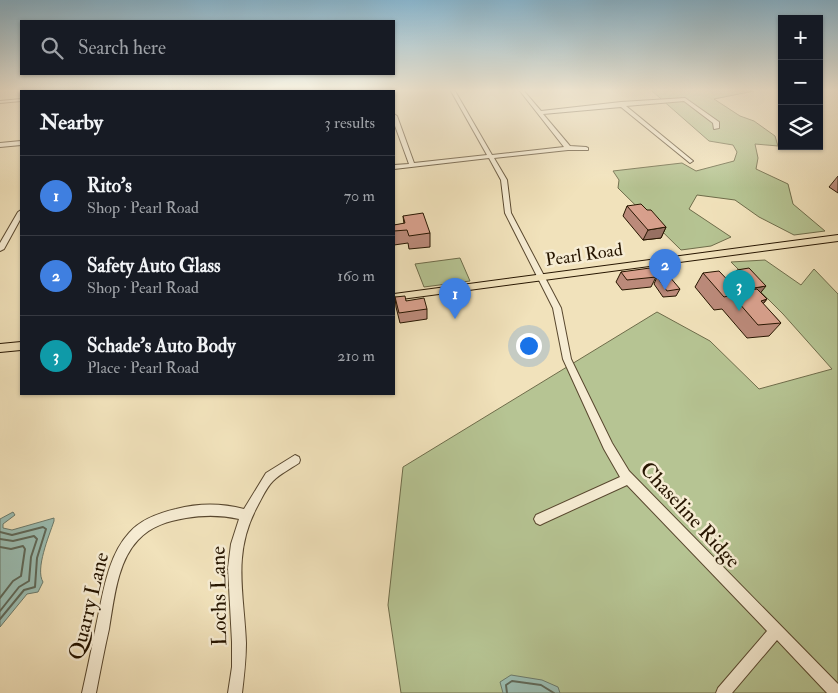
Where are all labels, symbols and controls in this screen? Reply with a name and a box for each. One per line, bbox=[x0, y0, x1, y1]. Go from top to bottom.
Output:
map controls bbox=[778, 15, 823, 150]
button: + bbox=[778, 15, 823, 60]
search box bbox=[20, 20, 395, 75]
icon: search bbox=[38, 34, 66, 62]
text: Search here bbox=[78, 36, 166, 60]
button: − bbox=[778, 60, 823, 105]
button: layers bbox=[778, 105, 823, 150]
text: Nearby bbox=[40, 109, 103, 136]
text: 3 results bbox=[324, 113, 375, 133]
text: Rito's bbox=[87, 174, 132, 198]
text: 1 bbox=[53, 186, 59, 206]
text: 70 m bbox=[344, 186, 375, 206]
text: Shop · Pearl Road bbox=[87, 198, 199, 218]
street label: Pearl Road bbox=[544, 238, 624, 272]
pin: 2 bbox=[649, 249, 681, 290]
text: Safety Auto Glass bbox=[87, 254, 221, 278]
text: 2 bbox=[52, 266, 60, 286]
text: 160 m bbox=[337, 266, 375, 286]
pin: 3 bbox=[723, 270, 755, 311]
text: Shop · Pearl Road bbox=[87, 278, 199, 298]
pin: 1 bbox=[439, 278, 471, 319]
your location bbox=[516, 333, 542, 359]
text: Schade's Auto Body bbox=[87, 334, 236, 358]
text: 3 bbox=[53, 346, 59, 366]
text: 210 m bbox=[337, 346, 375, 366]
text: Place · Pearl Road bbox=[87, 358, 199, 378]
street label: Chaseline Ridge bbox=[634, 456, 746, 574]
street label: Lochs Lane bbox=[205, 546, 233, 646]
street label: Quarry Lane bbox=[63, 549, 115, 663]

